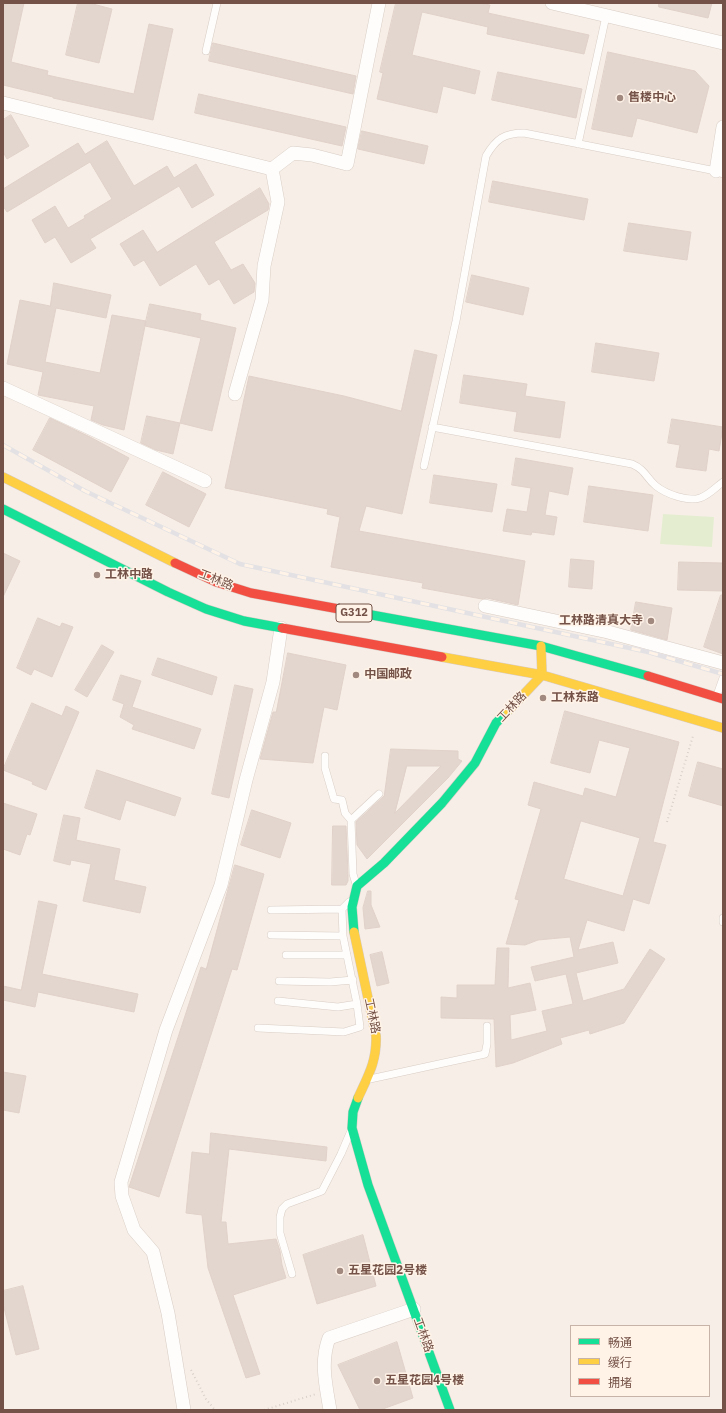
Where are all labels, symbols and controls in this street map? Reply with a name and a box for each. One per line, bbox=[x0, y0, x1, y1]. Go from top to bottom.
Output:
place label: 售楼中心 bbox=[628, 91, 676, 105]
marker: 售楼中心 bbox=[615, 93, 625, 103]
street label: 工林路 bbox=[197, 567, 235, 593]
place label: 工林中路 bbox=[105, 568, 153, 582]
marker: 工林中路 bbox=[92, 570, 102, 580]
road number: G312 bbox=[336, 604, 372, 622]
place label: 工林路清真大寺 bbox=[559, 614, 643, 628]
marker: 工林路清真大寺 bbox=[646, 616, 656, 626]
place label: 中国邮政 bbox=[364, 668, 412, 682]
marker: 中国邮政 bbox=[351, 670, 361, 680]
street label: 工林路 bbox=[494, 689, 530, 725]
place label: 工林东路 bbox=[551, 691, 599, 705]
marker: 工林东路 bbox=[538, 693, 548, 703]
street label: 工林路 bbox=[361, 997, 383, 1035]
place label: 五星花园2号楼 bbox=[348, 1264, 427, 1278]
marker: 五星花园2号楼 bbox=[335, 1266, 345, 1276]
street label: 工林路 bbox=[410, 1316, 436, 1354]
legend bbox=[570, 1325, 710, 1397]
text: 畅通 bbox=[608, 1335, 632, 1350]
text: 缓行 bbox=[608, 1355, 632, 1370]
place label: 五星花园4号楼 bbox=[385, 1374, 464, 1388]
text: 拥堵 bbox=[608, 1375, 632, 1390]
marker: 五星花园4号楼 bbox=[372, 1376, 382, 1386]

